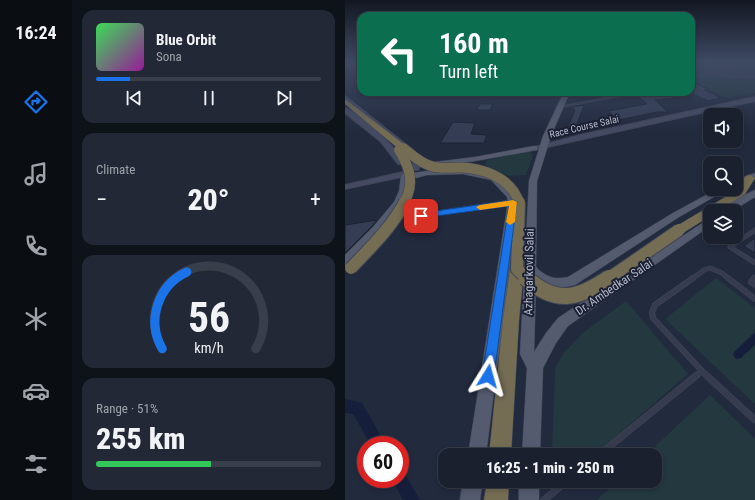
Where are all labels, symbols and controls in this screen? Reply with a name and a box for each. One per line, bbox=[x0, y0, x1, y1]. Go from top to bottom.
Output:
text: 16:24 bbox=[15, 22, 57, 43]
text: 160 m bbox=[439, 27, 509, 60]
icon: left bbox=[373, 28, 425, 80]
text: Blue Orbit bbox=[156, 31, 216, 49]
text: Sona bbox=[156, 49, 182, 64]
text: Turn left bbox=[439, 61, 498, 82]
icon: previous bbox=[123, 87, 145, 109]
icon: pause bbox=[198, 87, 220, 109]
icon: next bbox=[273, 87, 295, 109]
icon: directions bbox=[22, 88, 50, 116]
map controls bbox=[703, 108, 743, 244]
button: sound bbox=[703, 108, 743, 148]
street label: Race Course Salai bbox=[548, 113, 620, 140]
button: search bbox=[703, 156, 743, 196]
icon: music bbox=[22, 160, 50, 188]
text: Climate bbox=[96, 162, 135, 177]
text: 20° bbox=[187, 182, 230, 217]
text: − bbox=[96, 187, 107, 212]
text: + bbox=[310, 187, 321, 212]
pin bbox=[404, 199, 438, 233]
button: layers bbox=[703, 204, 743, 244]
icon: arrive bbox=[410, 205, 432, 227]
street label: Azhagarkovil Salai bbox=[521, 228, 537, 316]
icon: phone bbox=[22, 232, 50, 260]
street label: Dr. Ambedkar Salai bbox=[573, 256, 655, 318]
text: 56 bbox=[187, 293, 230, 342]
icon: climate bbox=[22, 305, 50, 333]
text: km/h bbox=[194, 340, 223, 356]
position arrow bbox=[467, 355, 509, 397]
icon: car bbox=[22, 377, 50, 405]
text: Range · 51% bbox=[96, 401, 158, 416]
text: 255 km bbox=[96, 421, 185, 456]
speed limit sign: 60 bbox=[357, 436, 409, 488]
icon: filters bbox=[22, 450, 50, 478]
text: 16:25 · 1 min · 250 m bbox=[486, 459, 614, 477]

